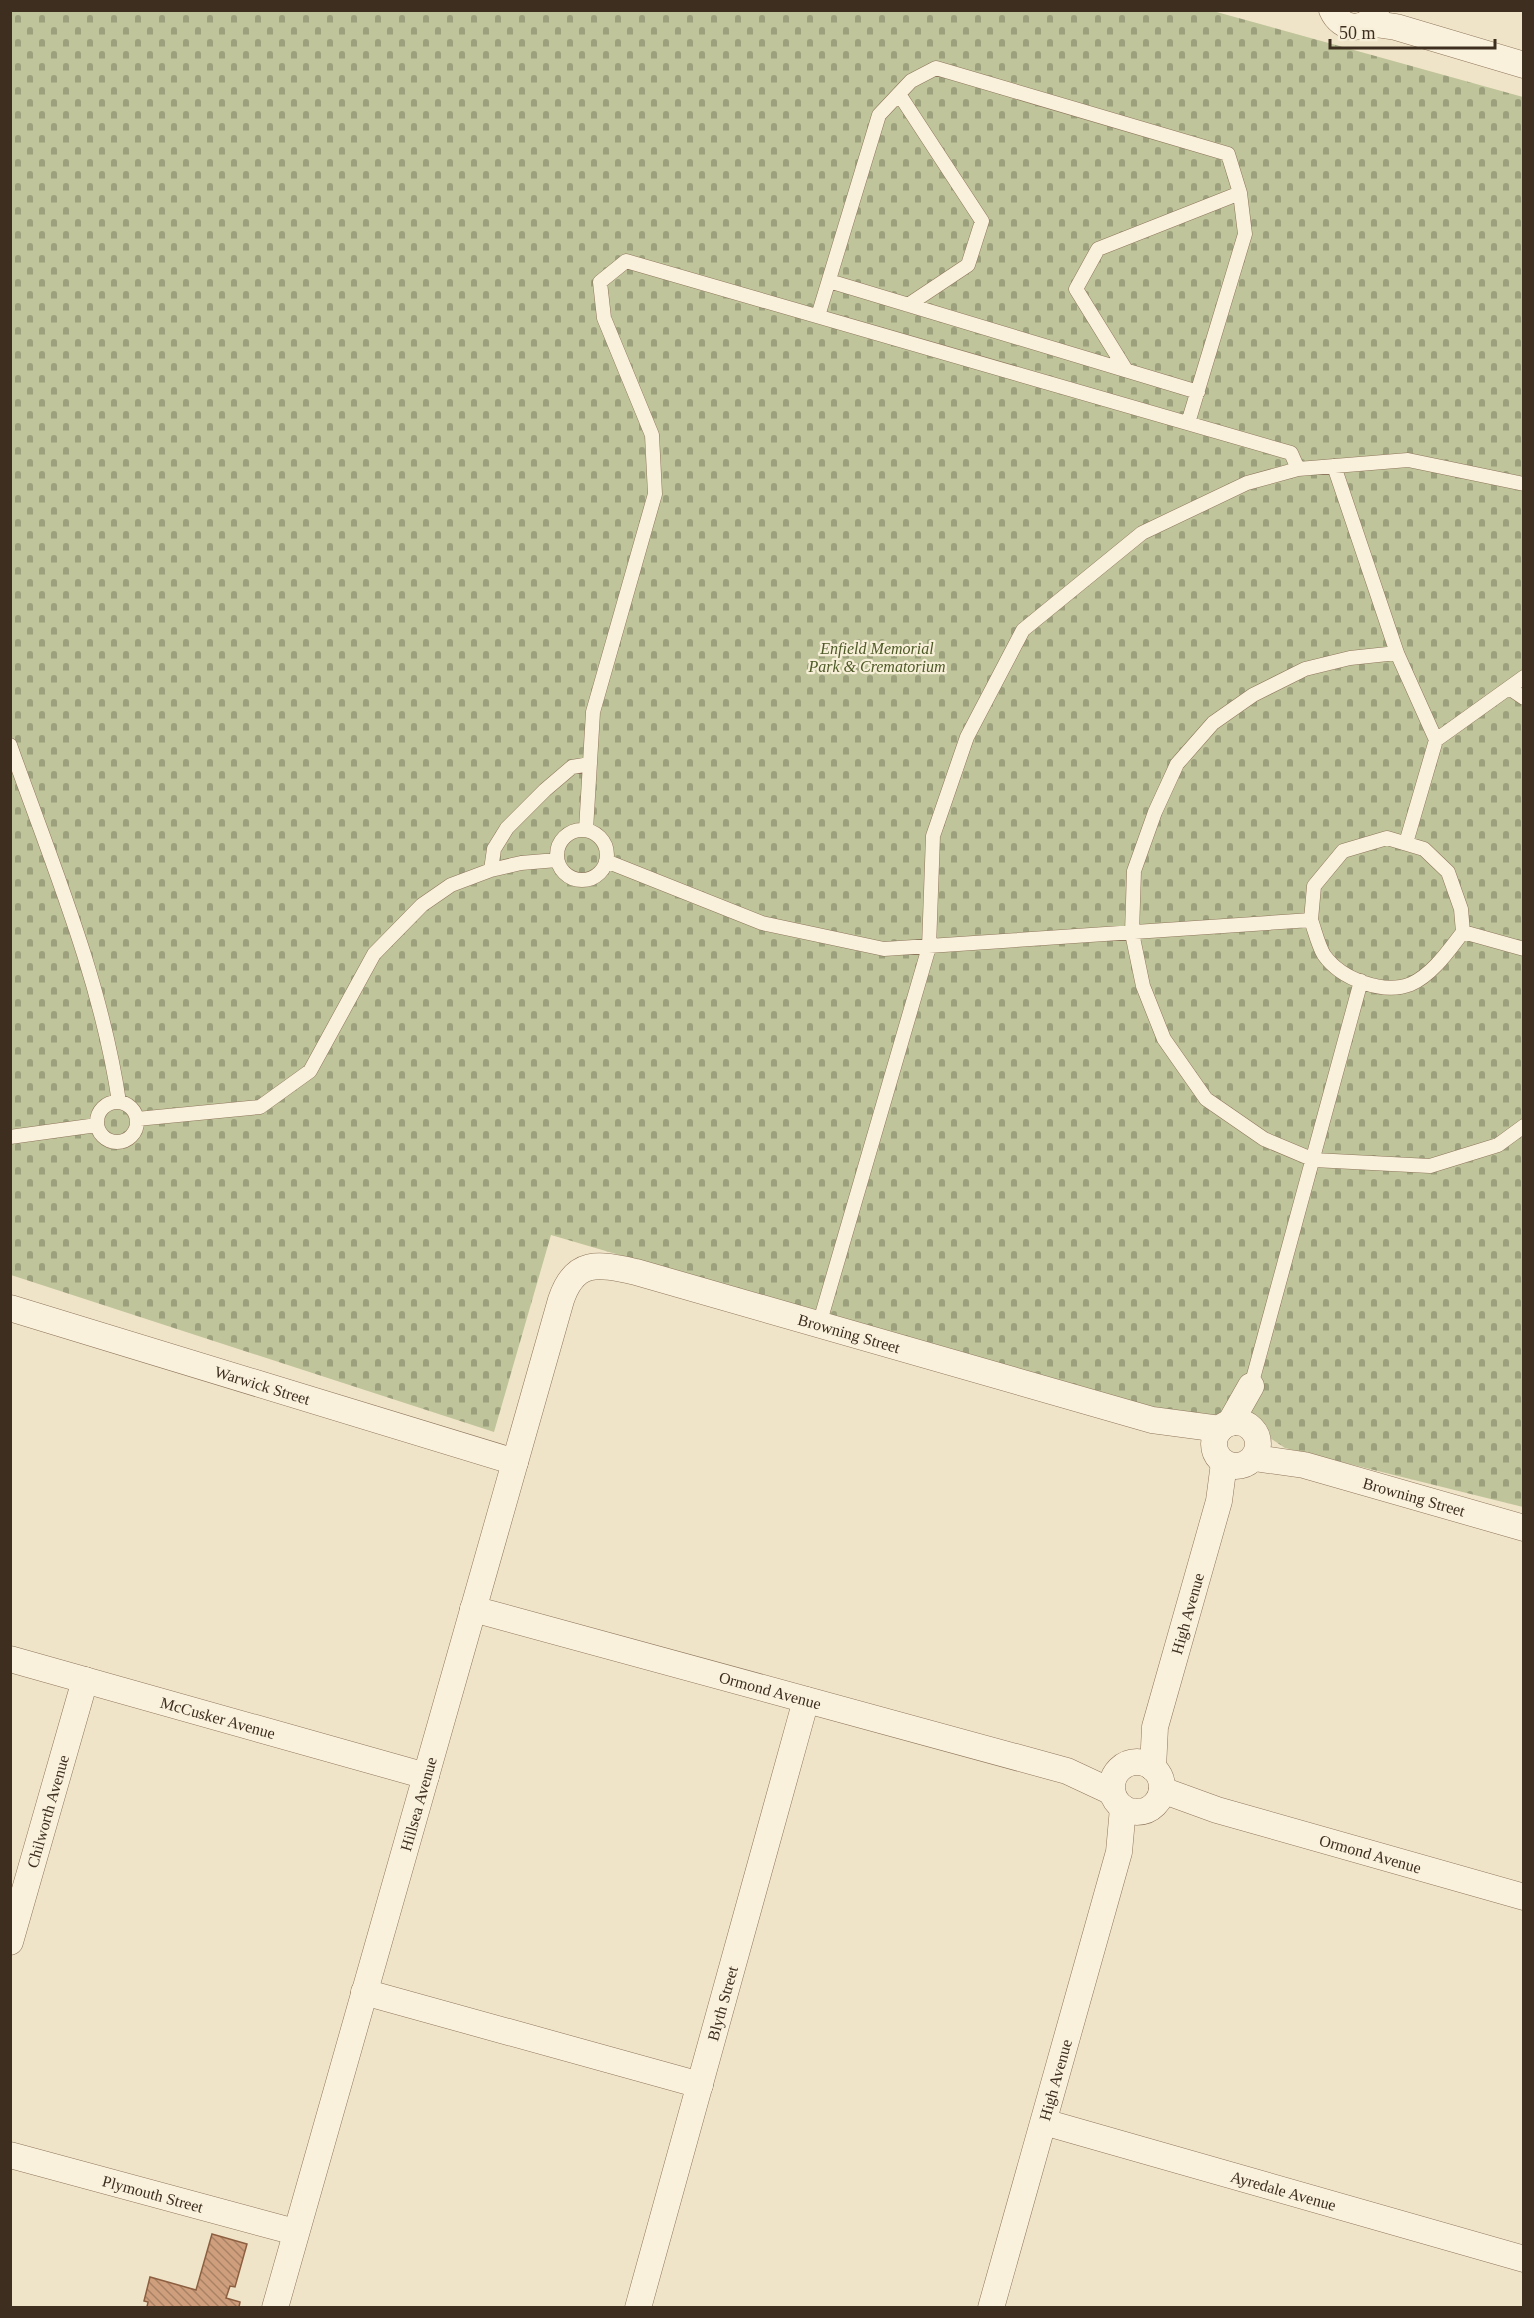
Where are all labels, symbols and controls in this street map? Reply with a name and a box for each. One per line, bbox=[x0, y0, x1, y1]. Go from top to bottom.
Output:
scale bar bbox=[1330, 12, 1495, 50]
text: 50 m bbox=[1339, 23, 1376, 43]
park label: Enfield Memorial Park & Crematorium bbox=[807, 640, 946, 675]
street label: Browning Street bbox=[796, 1310, 903, 1356]
street label: Warwick Street bbox=[213, 1362, 313, 1408]
street label: Browning Street bbox=[1361, 1474, 1468, 1519]
street label: High Avenue bbox=[1168, 1571, 1207, 1656]
street label: Ormond Avenue bbox=[717, 1668, 823, 1712]
street label: McCusker Avenue bbox=[159, 1693, 277, 1742]
street label: Chilworth Avenue bbox=[23, 1753, 72, 1870]
street label: Hillsea Avenue bbox=[397, 1755, 439, 1853]
street label: Ormond Avenue bbox=[1318, 1831, 1423, 1876]
street label: Blyth Street bbox=[704, 1964, 741, 2043]
street label: High Avenue bbox=[1036, 2037, 1075, 2122]
street label: Ayredale Avenue bbox=[1229, 2167, 1338, 2213]
street label: Plymouth Street bbox=[101, 2172, 206, 2215]

